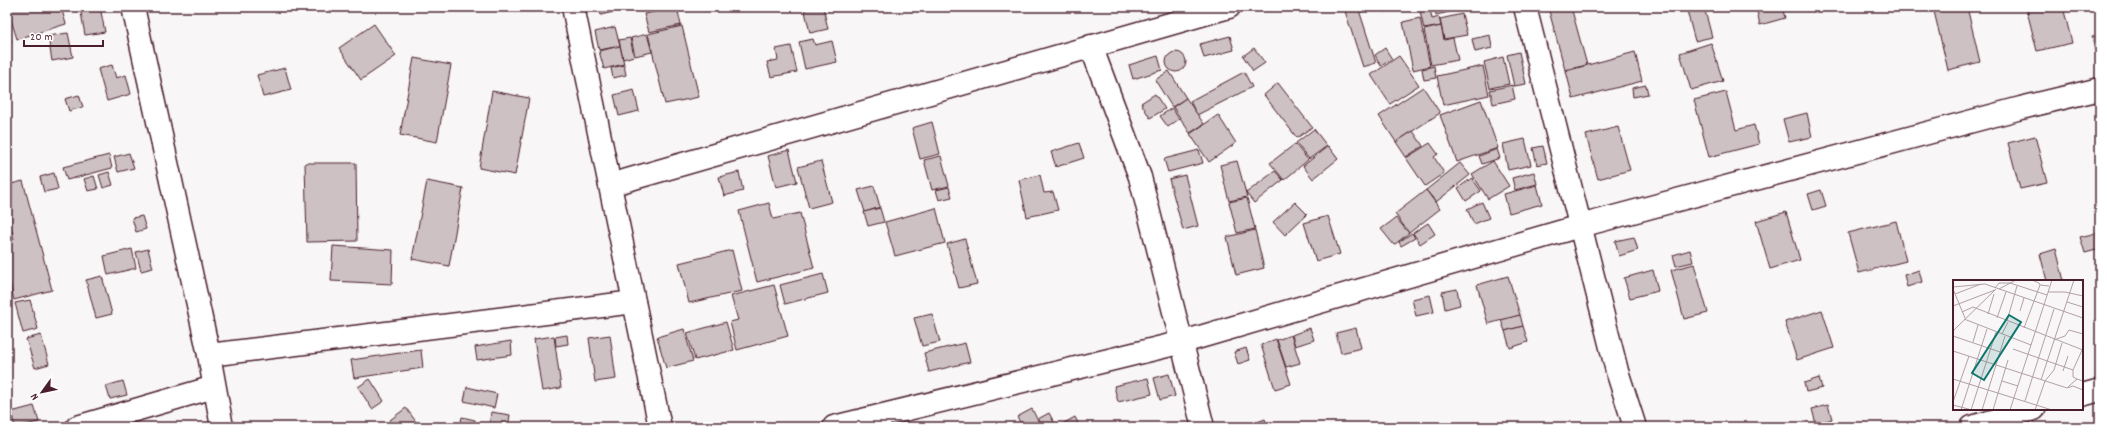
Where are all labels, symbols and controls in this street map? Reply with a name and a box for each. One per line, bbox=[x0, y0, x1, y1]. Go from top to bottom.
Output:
scale bar bbox=[24, 22, 103, 48]
text: 20 m bbox=[30, 29, 53, 46]
inset map bbox=[1953, 280, 2083, 410]
north arrow bbox=[22, 372, 62, 412]
text: N bbox=[27, 389, 43, 403]

